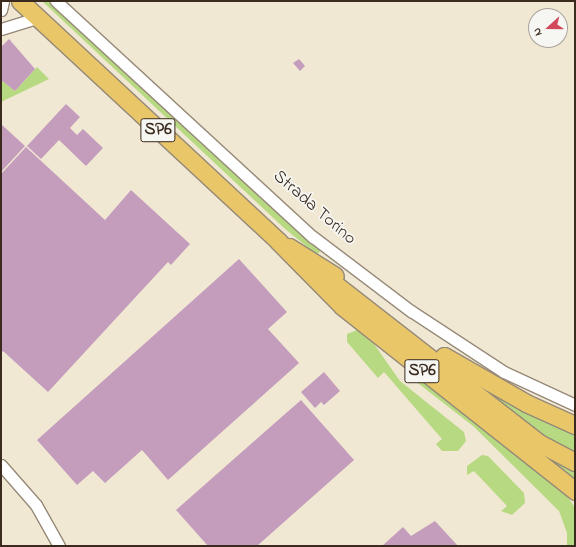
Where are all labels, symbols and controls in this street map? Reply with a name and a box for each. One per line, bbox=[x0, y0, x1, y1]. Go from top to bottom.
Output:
north arrow bbox=[528, 8, 568, 48]
text: N bbox=[529, 26, 547, 38]
road number: SP6 bbox=[140, 115, 176, 145]
street label: Strada Torino bbox=[268, 166, 360, 250]
road number: SP6 bbox=[404, 356, 440, 386]

